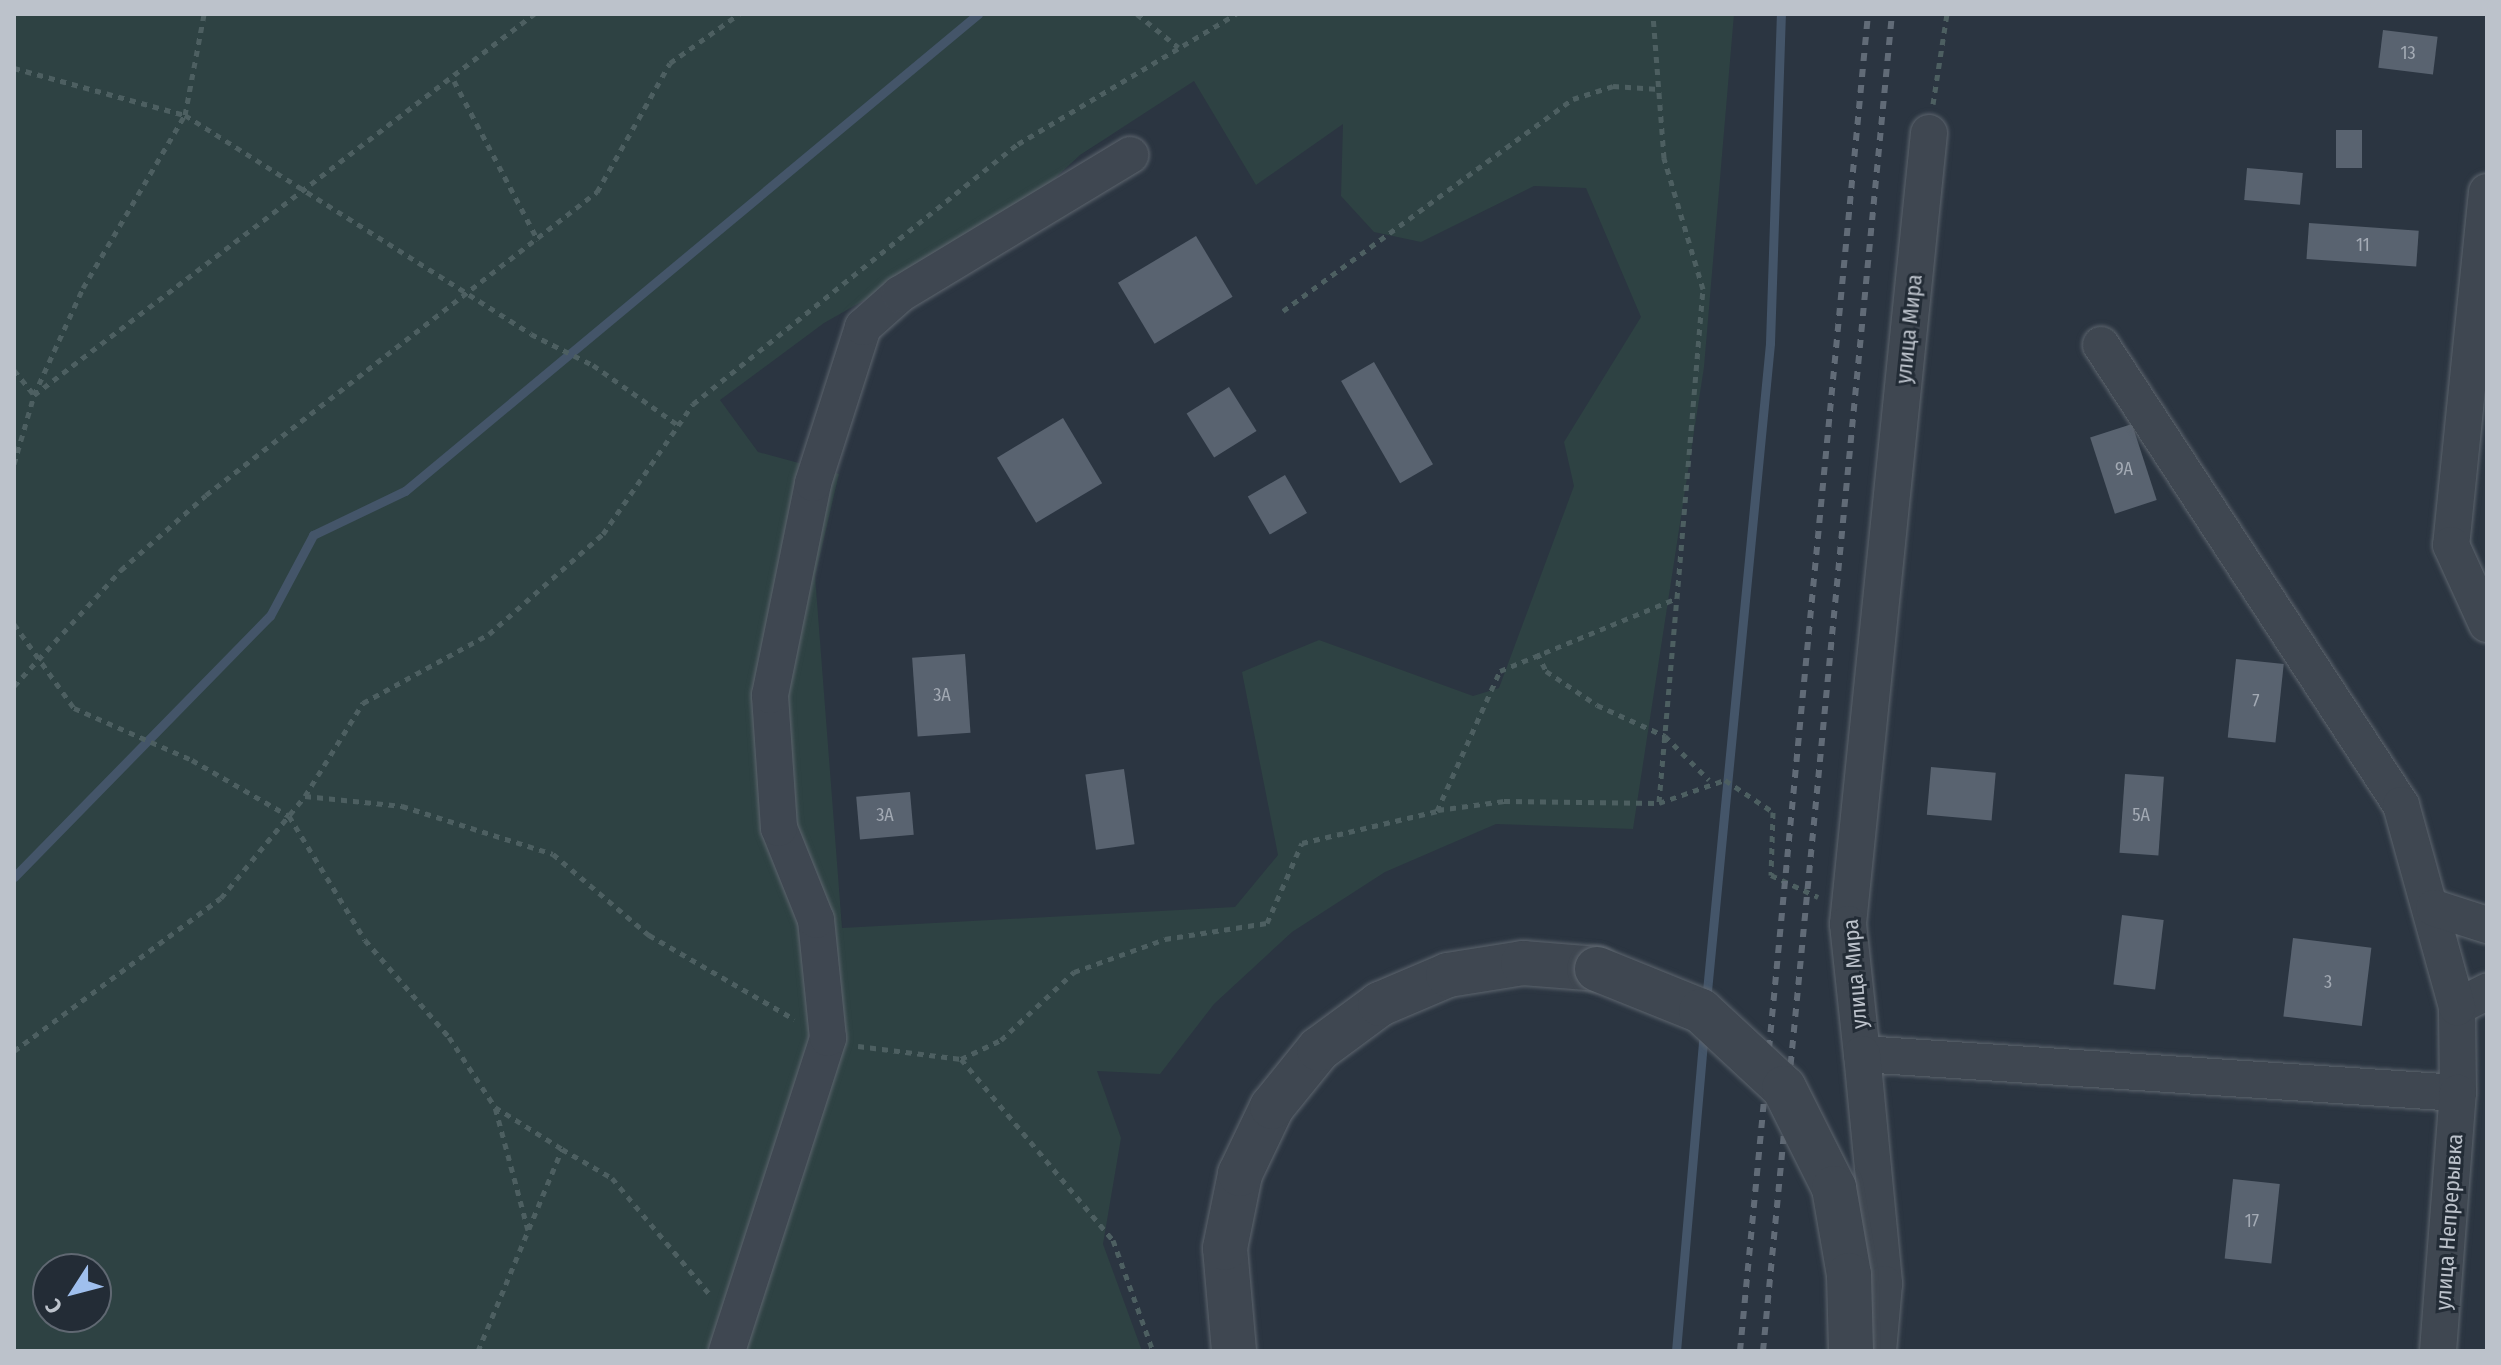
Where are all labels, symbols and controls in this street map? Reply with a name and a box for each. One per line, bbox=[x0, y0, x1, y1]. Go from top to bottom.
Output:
house number: 13 bbox=[2400, 42, 2416, 64]
house number: 11 bbox=[2356, 234, 2370, 256]
street label: улица Мира bbox=[1890, 273, 1928, 385]
house number: 9А bbox=[2115, 458, 2133, 480]
house number: 3А bbox=[933, 684, 951, 706]
house number: 7 bbox=[2252, 690, 2260, 712]
house number: 3А bbox=[876, 804, 894, 826]
house number: 5А bbox=[2132, 804, 2150, 826]
street label: улица Мира bbox=[1837, 918, 1873, 1030]
house number: 3 bbox=[2324, 971, 2332, 993]
street label: улица Непрерывка bbox=[2430, 1133, 2468, 1311]
house number: 17 bbox=[2245, 1210, 2259, 1232]
north arrow bbox=[32, 1253, 112, 1333]
text: С bbox=[39, 1294, 68, 1319]

